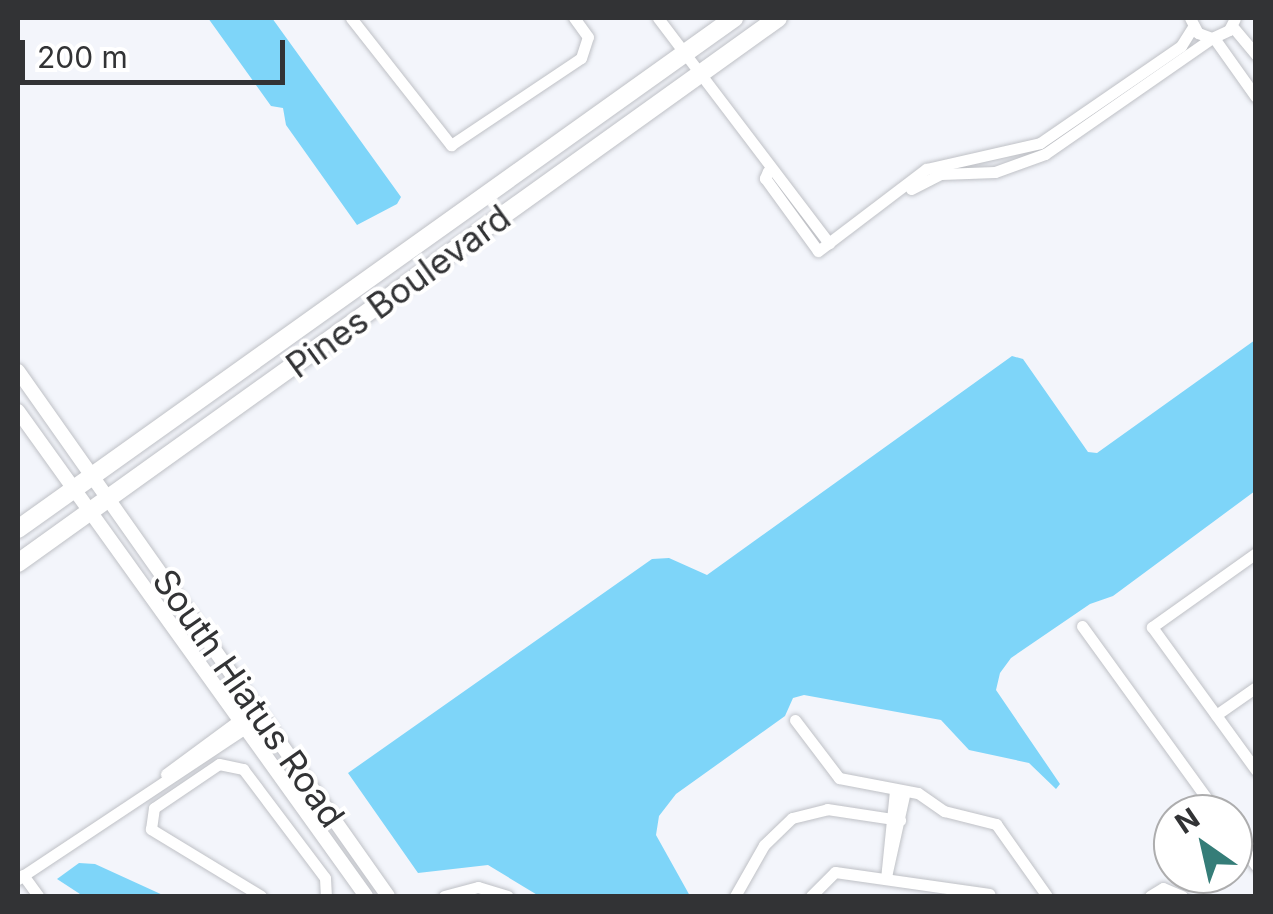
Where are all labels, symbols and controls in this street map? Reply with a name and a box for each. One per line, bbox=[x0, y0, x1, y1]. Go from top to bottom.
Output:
scale bar bbox=[25, 20, 290, 82]
text: 200 m bbox=[37, 39, 128, 75]
street label: Pines Boulevard bbox=[278, 196, 518, 386]
street label: South Hiatus Road bbox=[144, 561, 354, 835]
north arrow bbox=[1153, 794, 1253, 894]
text: N bbox=[1169, 801, 1206, 841]

